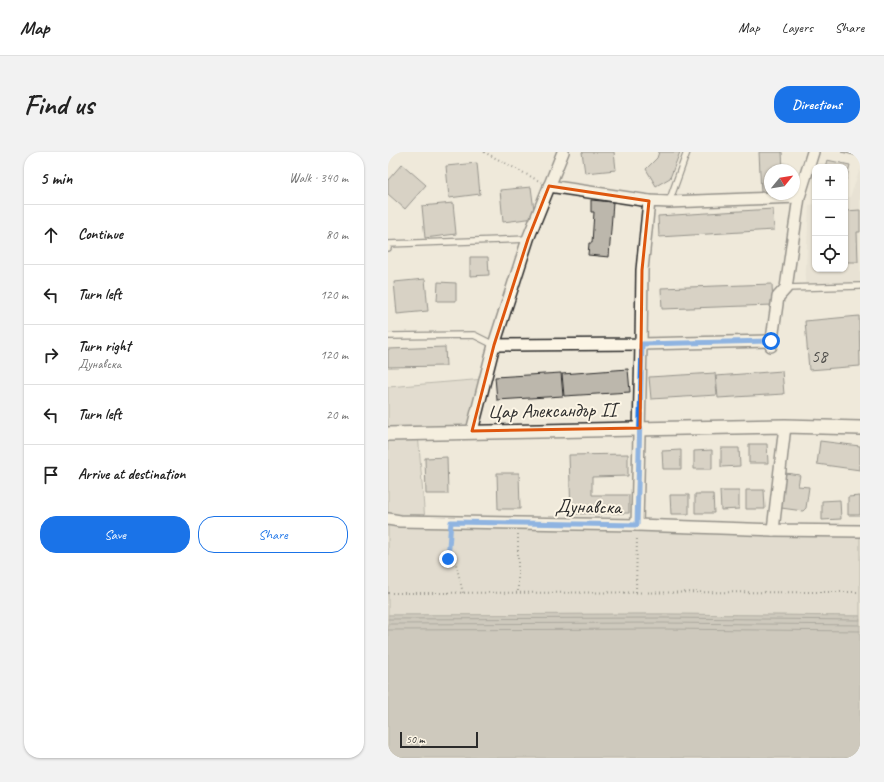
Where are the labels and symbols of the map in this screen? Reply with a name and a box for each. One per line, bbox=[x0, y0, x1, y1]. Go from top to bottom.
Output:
north arrow bbox=[764, 164, 800, 200]
route start bbox=[762, 332, 780, 350]
house number: 58 bbox=[811, 345, 829, 367]
street label: Цар Александър II bbox=[487, 397, 621, 424]
street label: Дунавска bbox=[555, 493, 623, 520]
route end bbox=[439, 550, 457, 568]
scale bar bbox=[400, 730, 478, 749]

